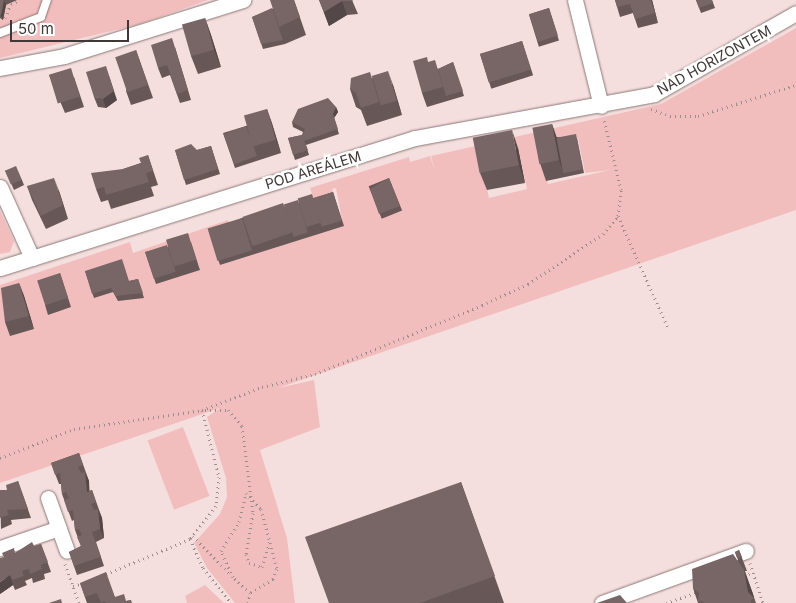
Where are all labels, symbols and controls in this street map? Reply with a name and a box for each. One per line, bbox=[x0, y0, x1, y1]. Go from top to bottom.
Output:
scale bar bbox=[12, 10, 131, 42]
text: 50 m bbox=[18, 19, 54, 38]
street label: NAD HORIZONTEM bbox=[654, 22, 774, 98]
street label: POD AREÁLEM bbox=[263, 147, 363, 193]

